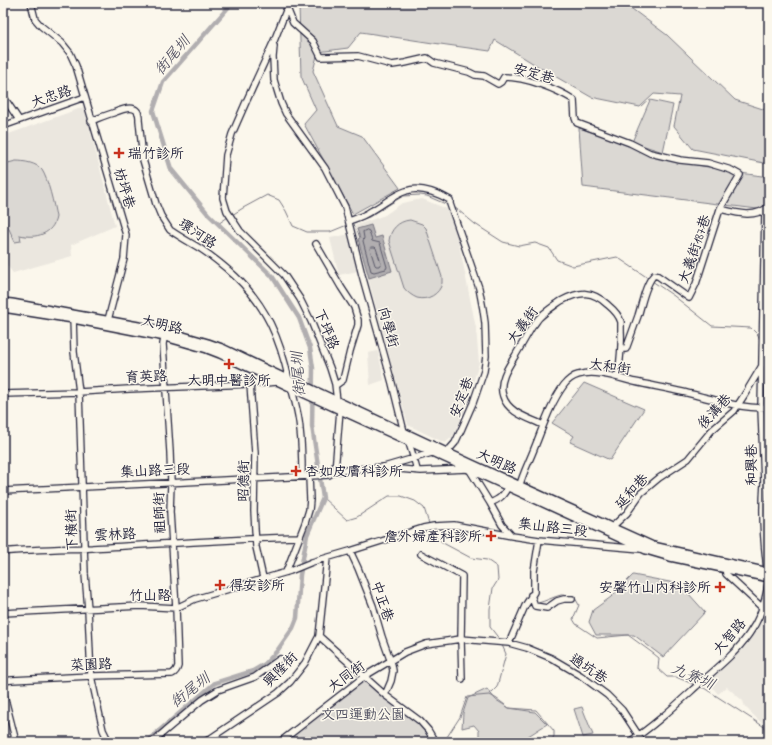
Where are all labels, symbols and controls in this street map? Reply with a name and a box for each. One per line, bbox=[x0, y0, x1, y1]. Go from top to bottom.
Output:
water label: 街尾圳 bbox=[150, 30, 197, 80]
street label: 安定巷 bbox=[511, 59, 558, 90]
street label: 大忠路 bbox=[28, 81, 75, 114]
place label: 瑞竹診所 bbox=[127, 144, 184, 165]
marker: 瑞竹診所 bbox=[113, 147, 125, 159]
street label: 枋坪巷 bbox=[107, 165, 140, 213]
street label: 大義街187巷 bbox=[674, 211, 717, 287]
street label: 環河路 bbox=[174, 214, 220, 255]
street label: 大義街 bbox=[502, 303, 544, 349]
street label: 向學街 bbox=[372, 304, 403, 350]
street label: 下坪路 bbox=[308, 306, 343, 353]
street label: 大明路 bbox=[139, 311, 184, 340]
water label: 街尾圳 bbox=[286, 349, 312, 397]
street label: 大和街 bbox=[588, 354, 632, 381]
marker: 大明中醫診所 bbox=[223, 358, 235, 370]
street label: 育英路 bbox=[125, 366, 167, 389]
place label: 大明中醫診所 bbox=[187, 371, 271, 392]
street label: 安定巷 bbox=[445, 373, 480, 421]
street label: 後溝巷 bbox=[693, 389, 738, 435]
street label: 和興巷 bbox=[742, 443, 763, 486]
street label: 大明路 bbox=[473, 444, 520, 481]
street label: 集山路三段 bbox=[120, 459, 191, 484]
street label: 昭德街 bbox=[234, 460, 255, 502]
place label: 杏如皮膚科診所 bbox=[305, 462, 403, 483]
marker: 杏如皮膚科診所 bbox=[290, 465, 302, 477]
street label: 延和巷 bbox=[610, 469, 655, 515]
street label: 祖師街 bbox=[149, 492, 172, 534]
street label: 下橫街 bbox=[61, 509, 84, 551]
street label: 集山路三段 bbox=[517, 514, 589, 543]
street label: 雲林路 bbox=[94, 524, 137, 547]
place label: 詹外婦產科診所 bbox=[384, 527, 482, 548]
marker: 詹外婦產科診所 bbox=[485, 530, 497, 542]
place label: 得安診所 bbox=[229, 576, 285, 597]
street label: 中正巷 bbox=[365, 578, 399, 626]
place label: 安馨竹山內科診所 bbox=[599, 578, 711, 599]
marker: 得安診所 bbox=[214, 579, 226, 591]
marker: 安馨竹山內科診所 bbox=[714, 581, 726, 593]
street label: 竹山路 bbox=[129, 586, 171, 607]
street label: 大智路 bbox=[708, 614, 752, 660]
street label: 興隆街 bbox=[259, 648, 303, 692]
street label: 過坑巷 bbox=[565, 649, 612, 690]
street label: 菜園路 bbox=[70, 654, 112, 677]
street label: 大同街 bbox=[324, 656, 370, 698]
water label: 九寮圳 bbox=[668, 658, 719, 697]
water label: 街尾圳 bbox=[166, 667, 217, 713]
park label: 文四運動公園 bbox=[321, 705, 405, 726]

